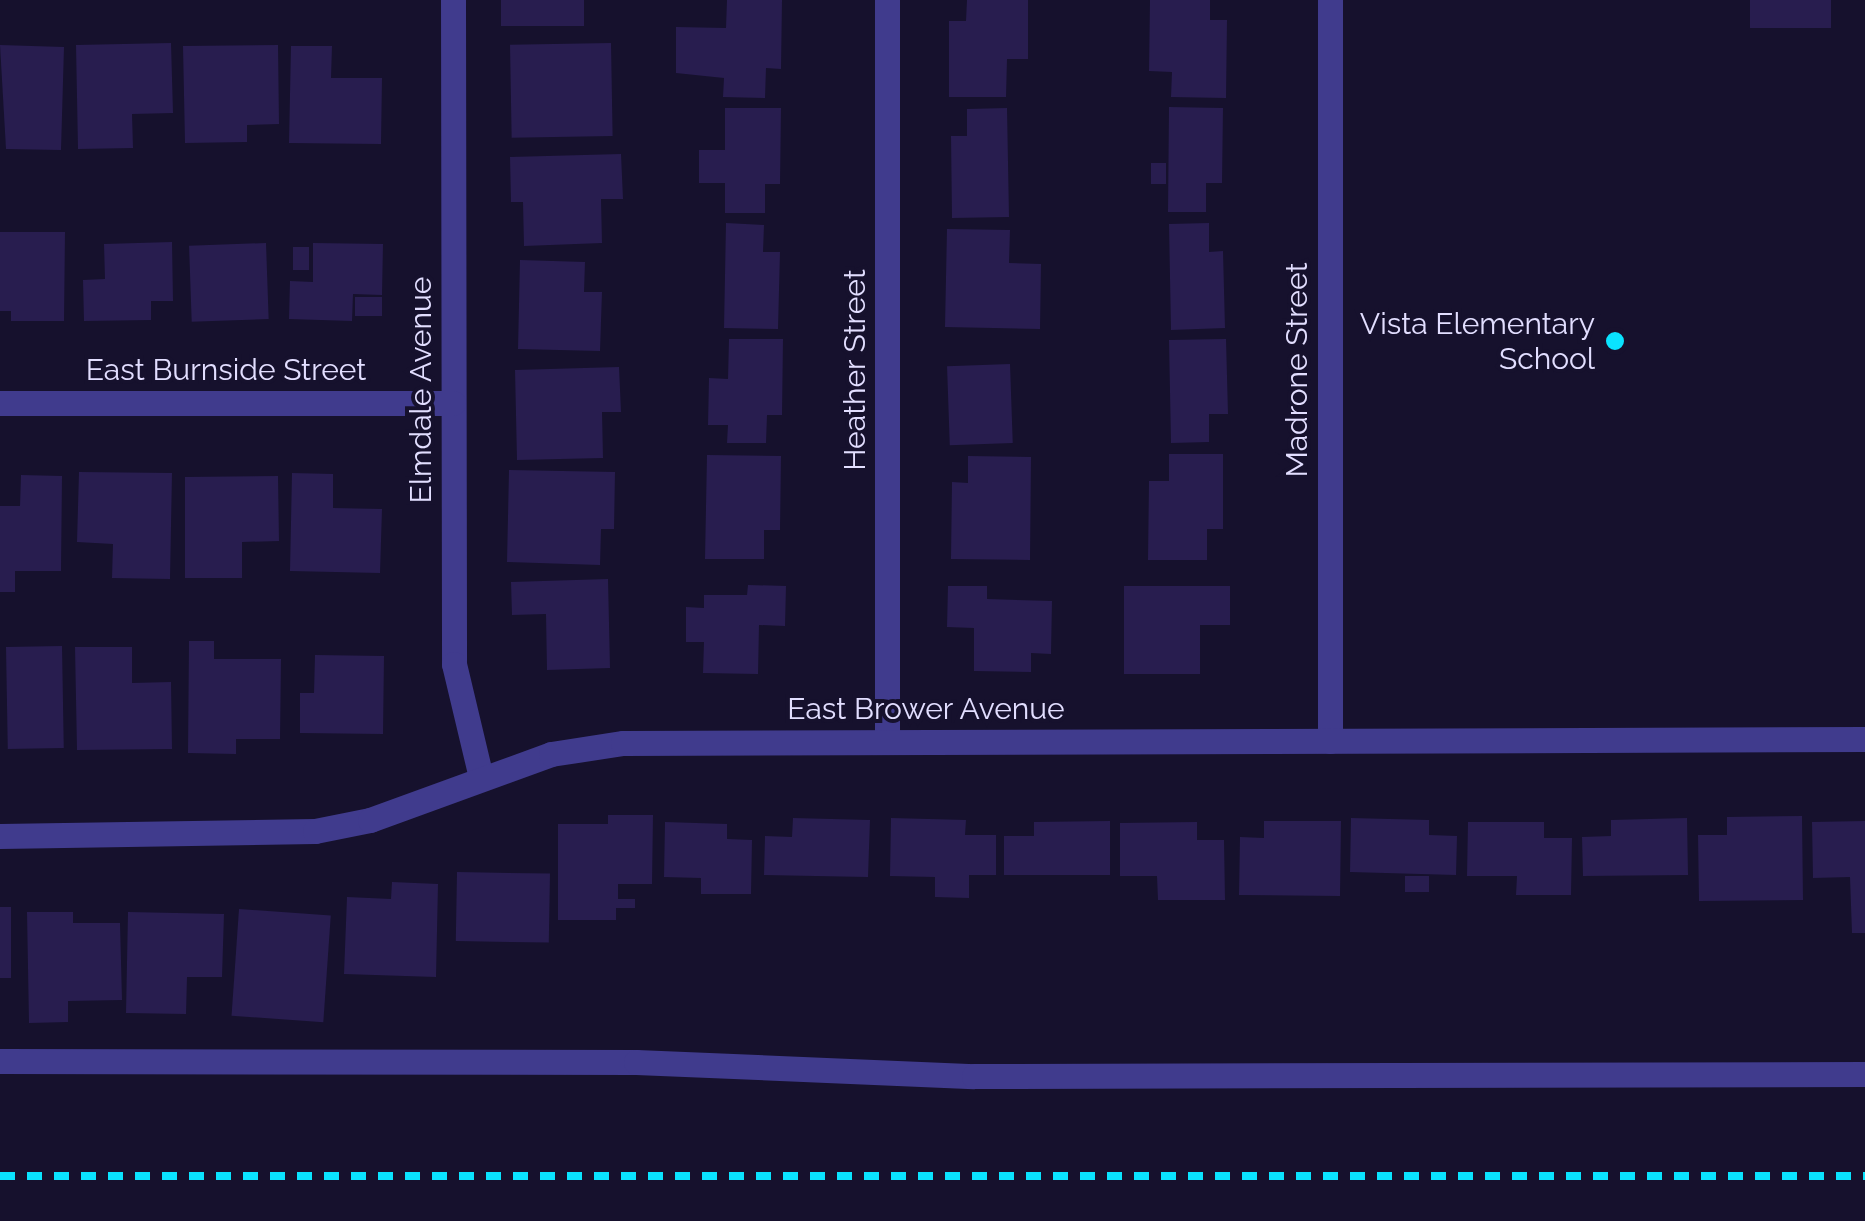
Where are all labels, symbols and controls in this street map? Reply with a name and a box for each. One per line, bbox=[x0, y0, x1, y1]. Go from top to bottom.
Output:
street label: Madrone Street bbox=[1279, 263, 1315, 477]
street label: Heather Street bbox=[837, 269, 873, 471]
street label: Elmdale Avenue bbox=[403, 276, 439, 504]
place label: Vista Elementary School bbox=[1360, 306, 1595, 376]
marker: Vista Elementary School bbox=[1604, 330, 1626, 352]
street label: East Burnside Street bbox=[86, 352, 366, 388]
street label: East Brower Avenue bbox=[787, 691, 1065, 727]

